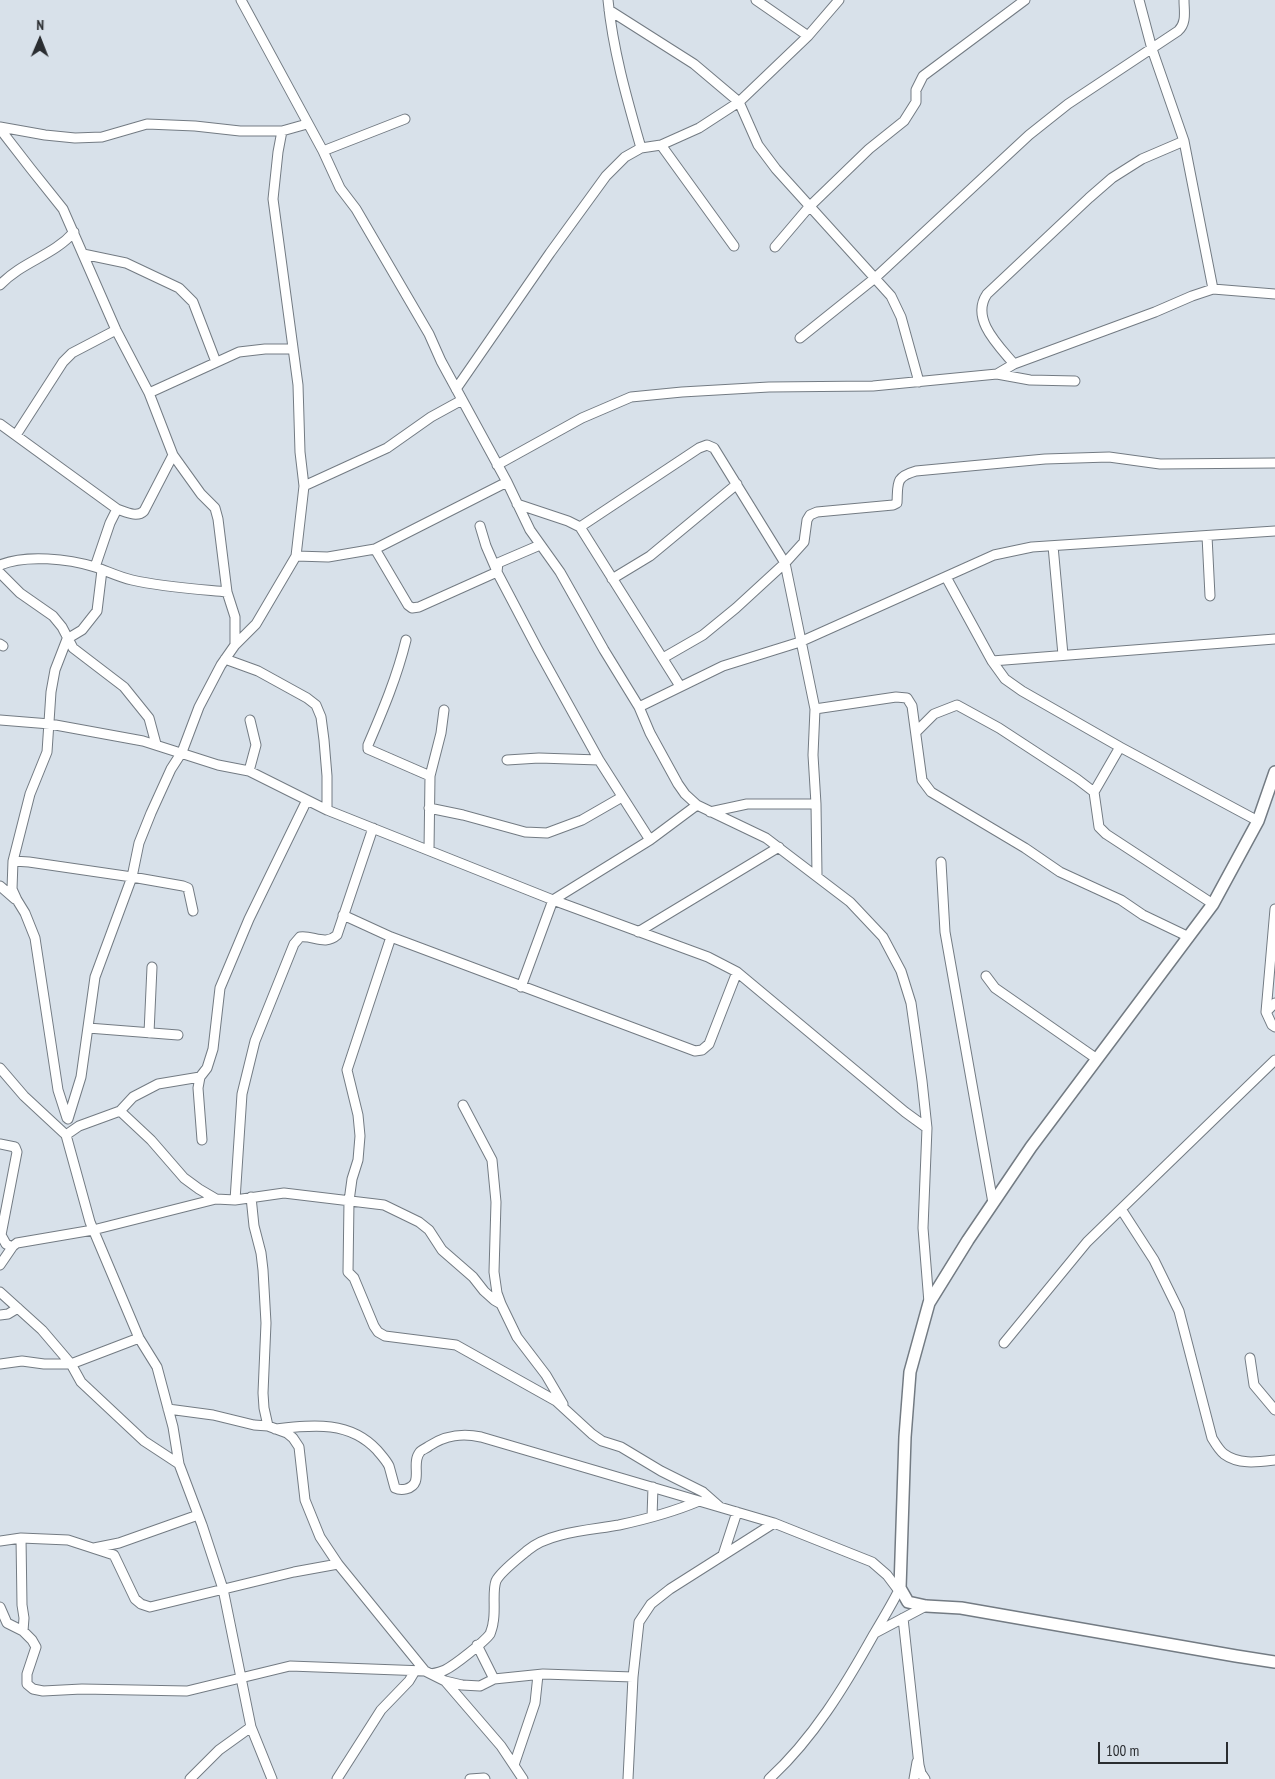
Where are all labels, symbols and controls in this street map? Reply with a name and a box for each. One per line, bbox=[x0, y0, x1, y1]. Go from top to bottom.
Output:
north arrow bbox=[15, 15, 65, 65]
text: N bbox=[36, 16, 44, 34]
scale bar bbox=[1100, 1732, 1230, 1764]
text: 100 m bbox=[1106, 1741, 1139, 1760]

